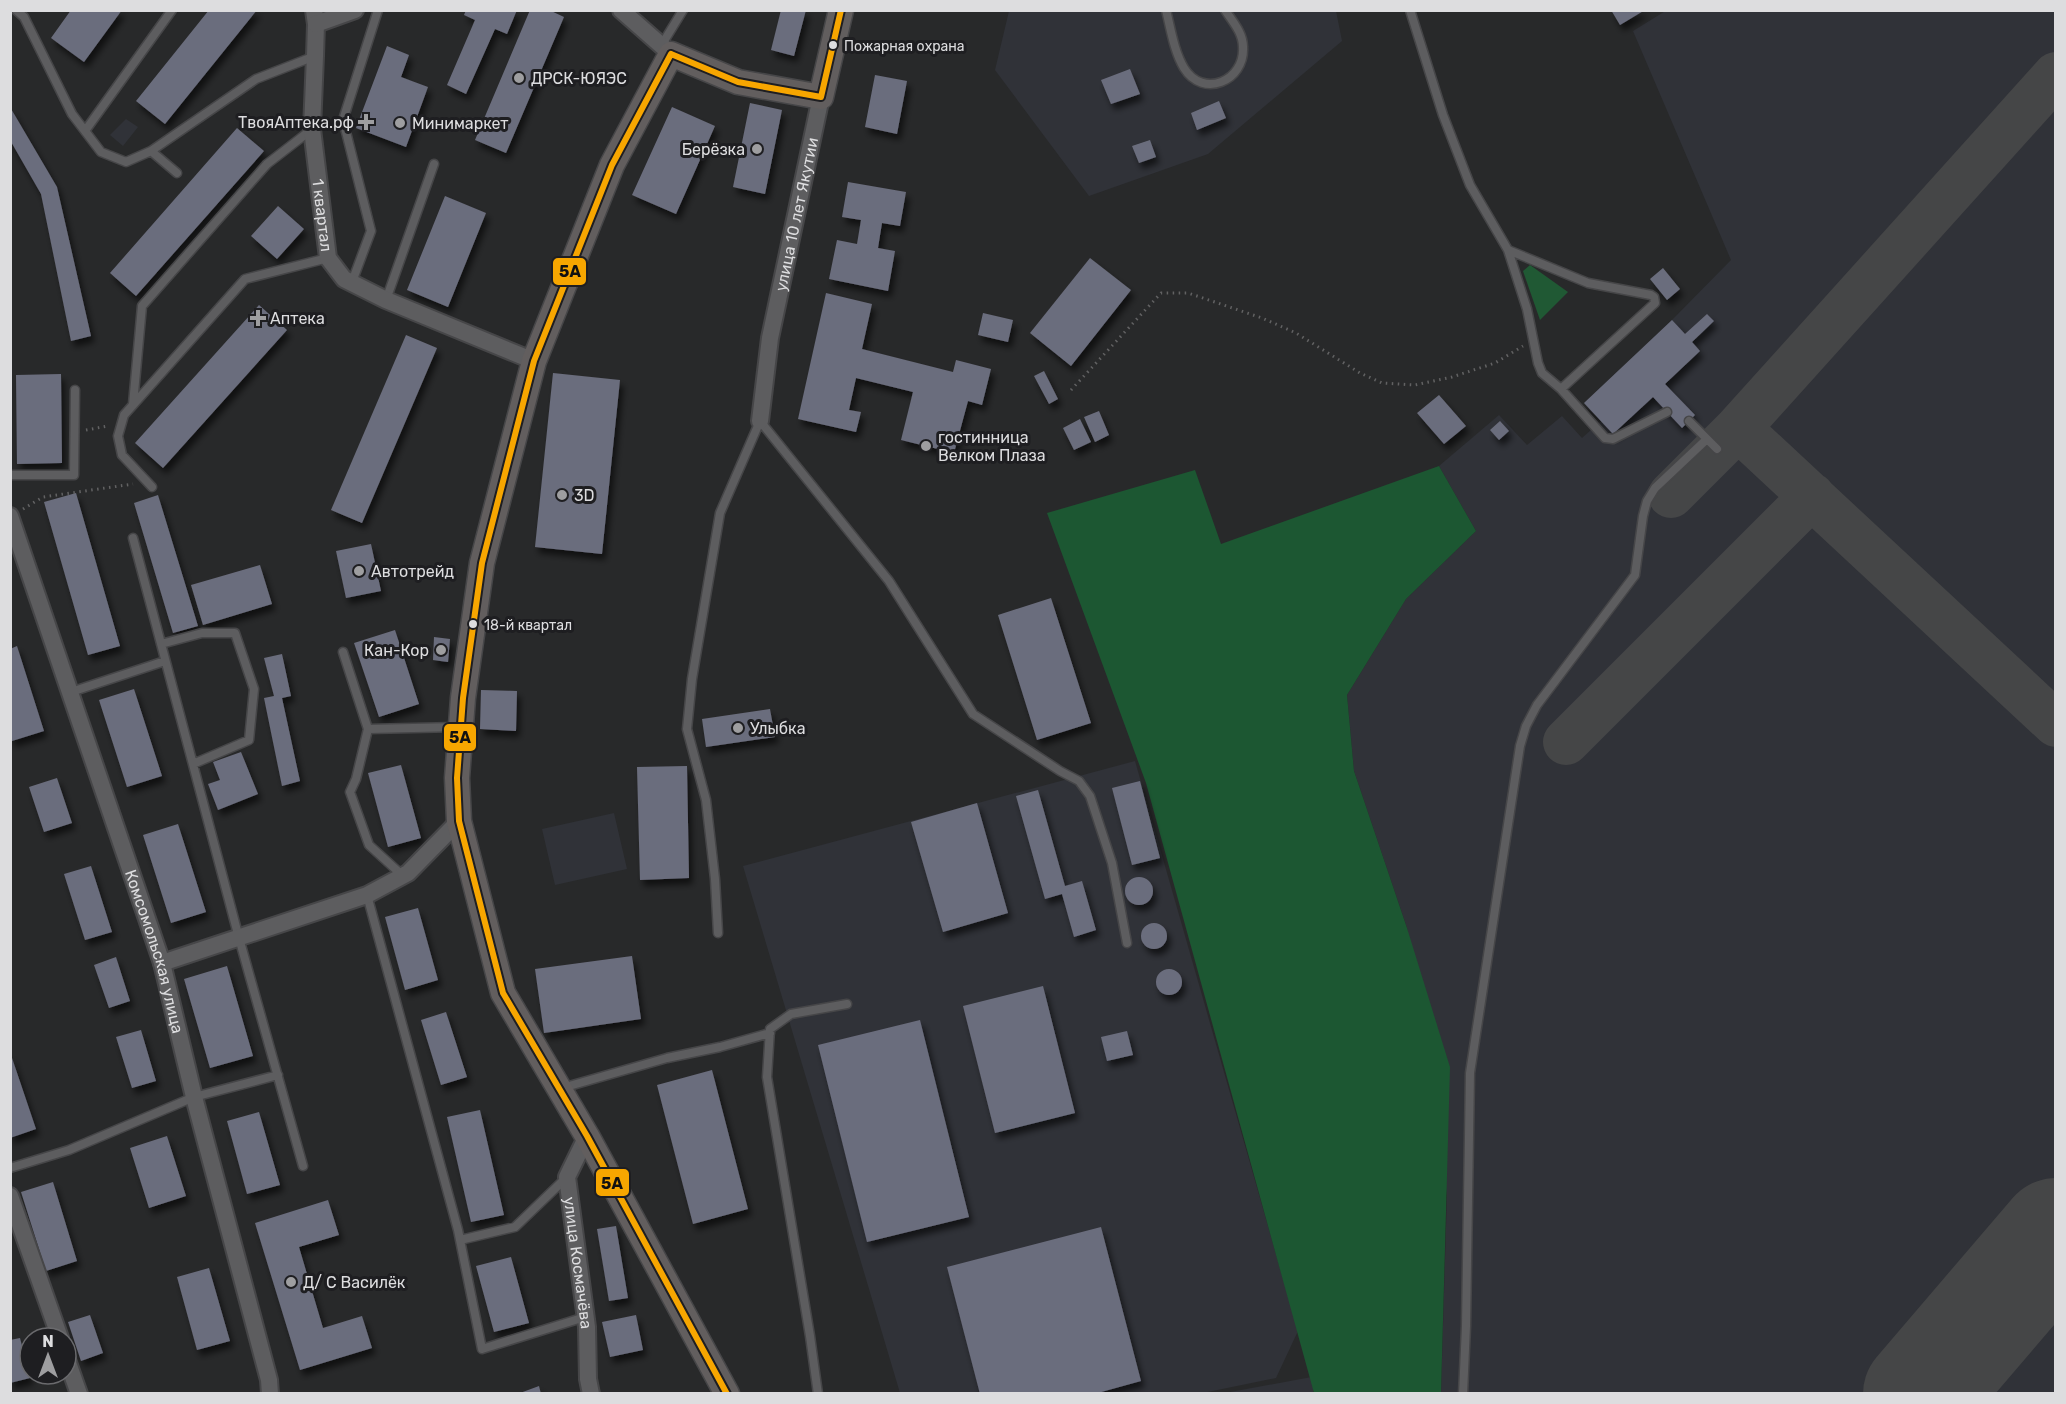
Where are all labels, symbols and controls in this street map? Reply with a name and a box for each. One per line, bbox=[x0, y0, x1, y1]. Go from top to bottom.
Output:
place label: Пожарная охрана bbox=[844, 38, 965, 55]
marker: Пожарная охрана bbox=[827, 39, 839, 51]
place label: ДРСК-ЮЯЭС bbox=[531, 69, 627, 88]
marker: ДРСК-ЮЯЭС bbox=[512, 71, 526, 85]
place label: ТвояАптека.рф bbox=[238, 113, 354, 132]
place label: Минимаркет bbox=[412, 114, 509, 133]
marker: ТвояАптека.рф bbox=[359, 115, 373, 129]
marker: Минимаркет bbox=[393, 116, 407, 130]
street label: улица 10 лет Якутии bbox=[771, 136, 822, 293]
place label: Берёзка bbox=[682, 140, 745, 159]
marker: Берёзка bbox=[750, 142, 764, 156]
street label: 1 квартал bbox=[308, 178, 336, 253]
line badge: 5А bbox=[552, 257, 587, 286]
text: 5А bbox=[559, 262, 581, 281]
place label: Аптека bbox=[270, 309, 325, 328]
marker: Аптека bbox=[251, 311, 265, 325]
place label: гостинница Велком Плаза bbox=[938, 428, 1046, 465]
marker: гостинница Велком Плаза bbox=[919, 439, 933, 453]
place label: 3D bbox=[574, 486, 595, 505]
marker: 3D bbox=[555, 488, 569, 502]
place label: Автотрейд bbox=[371, 562, 455, 581]
marker: Автотрейд bbox=[352, 564, 366, 578]
place label: 18-й квартал bbox=[484, 617, 572, 634]
marker: 18-й квартал bbox=[467, 618, 479, 630]
place label: Кан-Кор bbox=[364, 641, 429, 660]
marker: Кан-Кор bbox=[434, 643, 448, 657]
place label: Улыбка bbox=[750, 719, 805, 738]
marker: Улыбка bbox=[731, 721, 745, 735]
line badge: 5А bbox=[443, 723, 477, 752]
text: 5А bbox=[449, 728, 471, 747]
street label: Комсомольская улица bbox=[121, 867, 187, 1035]
line badge: 5А bbox=[595, 1168, 630, 1197]
text: 5А bbox=[601, 1174, 623, 1193]
street label: улица Космачёва bbox=[560, 1195, 596, 1330]
place label: Д/ С Василёк bbox=[303, 1273, 406, 1292]
marker: Д/ С Василёк bbox=[284, 1275, 298, 1289]
north arrow bbox=[18, 1326, 78, 1386]
text: N bbox=[42, 1332, 54, 1351]

